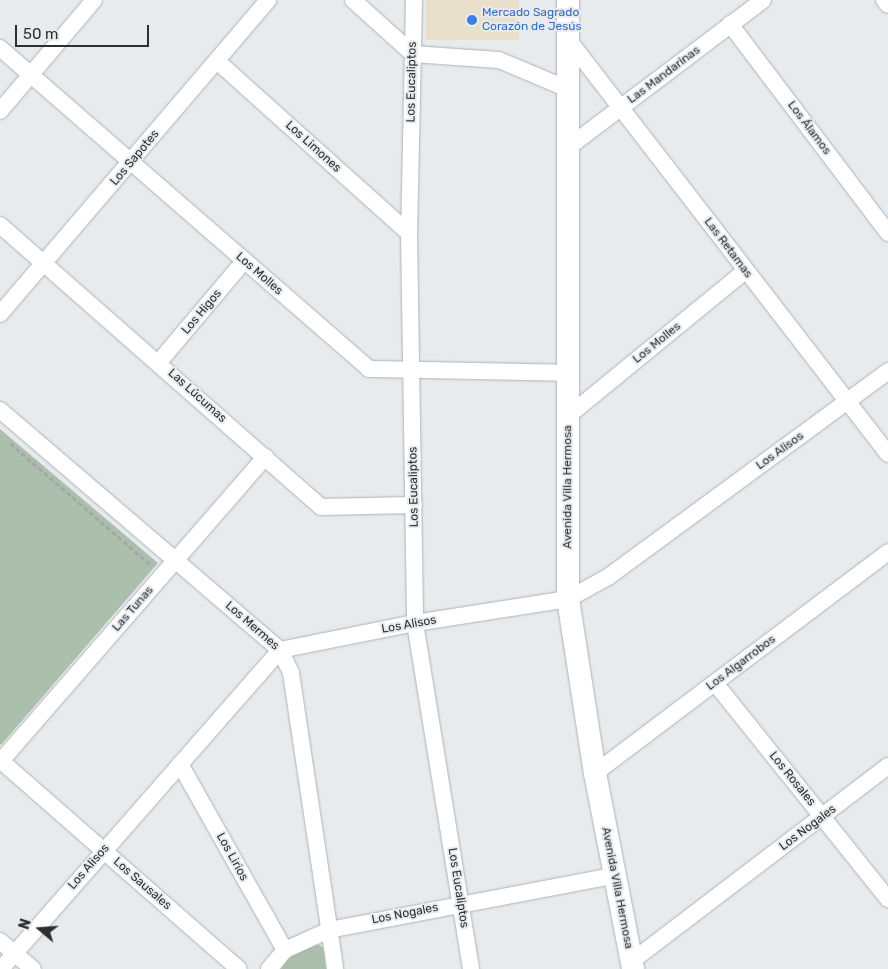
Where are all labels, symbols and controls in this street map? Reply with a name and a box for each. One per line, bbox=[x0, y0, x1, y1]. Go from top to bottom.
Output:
place label: Mercado Sagrado Corazón de Jesús bbox=[482, 6, 582, 34]
marker: Mercado Sagrado Corazón de Jesús bbox=[466, 14, 478, 26]
scale bar bbox=[18, 15, 151, 47]
text: 50 m bbox=[23, 25, 58, 43]
street label: Los Eucaliptos bbox=[404, 41, 420, 123]
street label: Las Mandarinas bbox=[625, 43, 703, 107]
street label: Los Álamos bbox=[784, 98, 834, 158]
street label: Los Limones bbox=[282, 118, 344, 176]
street label: Los Sapotes bbox=[108, 127, 162, 189]
street label: Las Retamas bbox=[701, 215, 755, 281]
street label: Los Molles bbox=[233, 250, 285, 298]
street label: Los Higos bbox=[179, 287, 225, 337]
street label: Los Molles bbox=[630, 319, 684, 367]
street label: Las Lúcumas bbox=[165, 366, 229, 426]
street label: Avenida Villa Hermosa bbox=[561, 425, 575, 549]
street label: Los Alisos bbox=[753, 429, 807, 473]
street label: Los Eucaliptos bbox=[406, 446, 422, 528]
street label: Las Tunas bbox=[109, 583, 157, 635]
street label: Los Mermes bbox=[222, 599, 282, 653]
street label: Los Alisos bbox=[380, 613, 438, 637]
street label: Los Algarrobos bbox=[703, 632, 779, 694]
street label: Los Rosales bbox=[766, 749, 818, 809]
street label: Los Nogales bbox=[777, 802, 839, 854]
street label: Avenida Villa Hermosa bbox=[598, 826, 636, 950]
street label: Los Lirios bbox=[213, 830, 251, 884]
street label: Los Alisos bbox=[65, 841, 113, 893]
street label: Los Eucaliptos bbox=[445, 847, 471, 929]
street label: Los Sausales bbox=[110, 855, 174, 913]
street label: Los Nogales bbox=[371, 901, 439, 927]
north arrow bbox=[15, 904, 65, 954]
text: N bbox=[16, 917, 35, 932]

